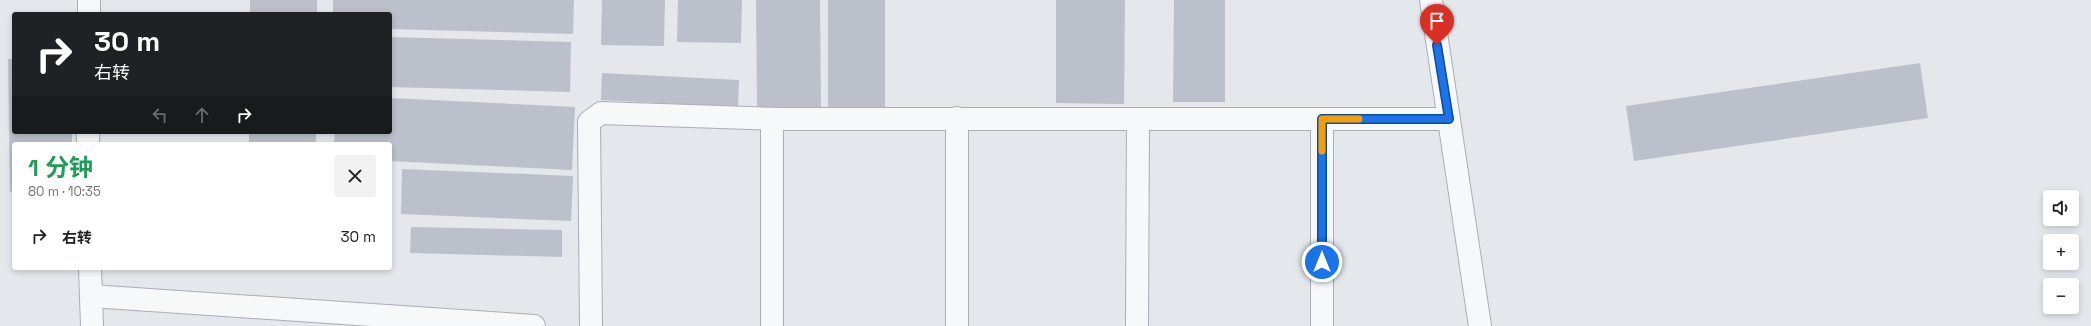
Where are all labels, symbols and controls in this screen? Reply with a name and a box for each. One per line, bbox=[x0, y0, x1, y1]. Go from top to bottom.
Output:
pin bbox=[1420, 4, 1454, 45]
icon: arrive bbox=[1426, 10, 1448, 32]
text: 30 m bbox=[94, 23, 160, 59]
icon: right bbox=[28, 28, 80, 80]
text: 右转 bbox=[94, 61, 130, 84]
icon: left bbox=[149, 104, 171, 126]
icon: ahead bbox=[191, 104, 213, 126]
icon: right bbox=[233, 104, 255, 126]
text: 1 分钟 bbox=[28, 152, 93, 183]
button: close bbox=[334, 155, 376, 197]
text: 80 m · 10:35 bbox=[28, 183, 101, 200]
map controls bbox=[2043, 190, 2079, 314]
button: sound bbox=[2043, 190, 2079, 226]
icon: right bbox=[28, 225, 50, 247]
text: 30 m bbox=[341, 227, 376, 246]
text: 右转 bbox=[62, 228, 92, 247]
button: + bbox=[2043, 234, 2079, 270]
position arrow bbox=[1301, 241, 1343, 283]
button: − bbox=[2043, 278, 2079, 314]

